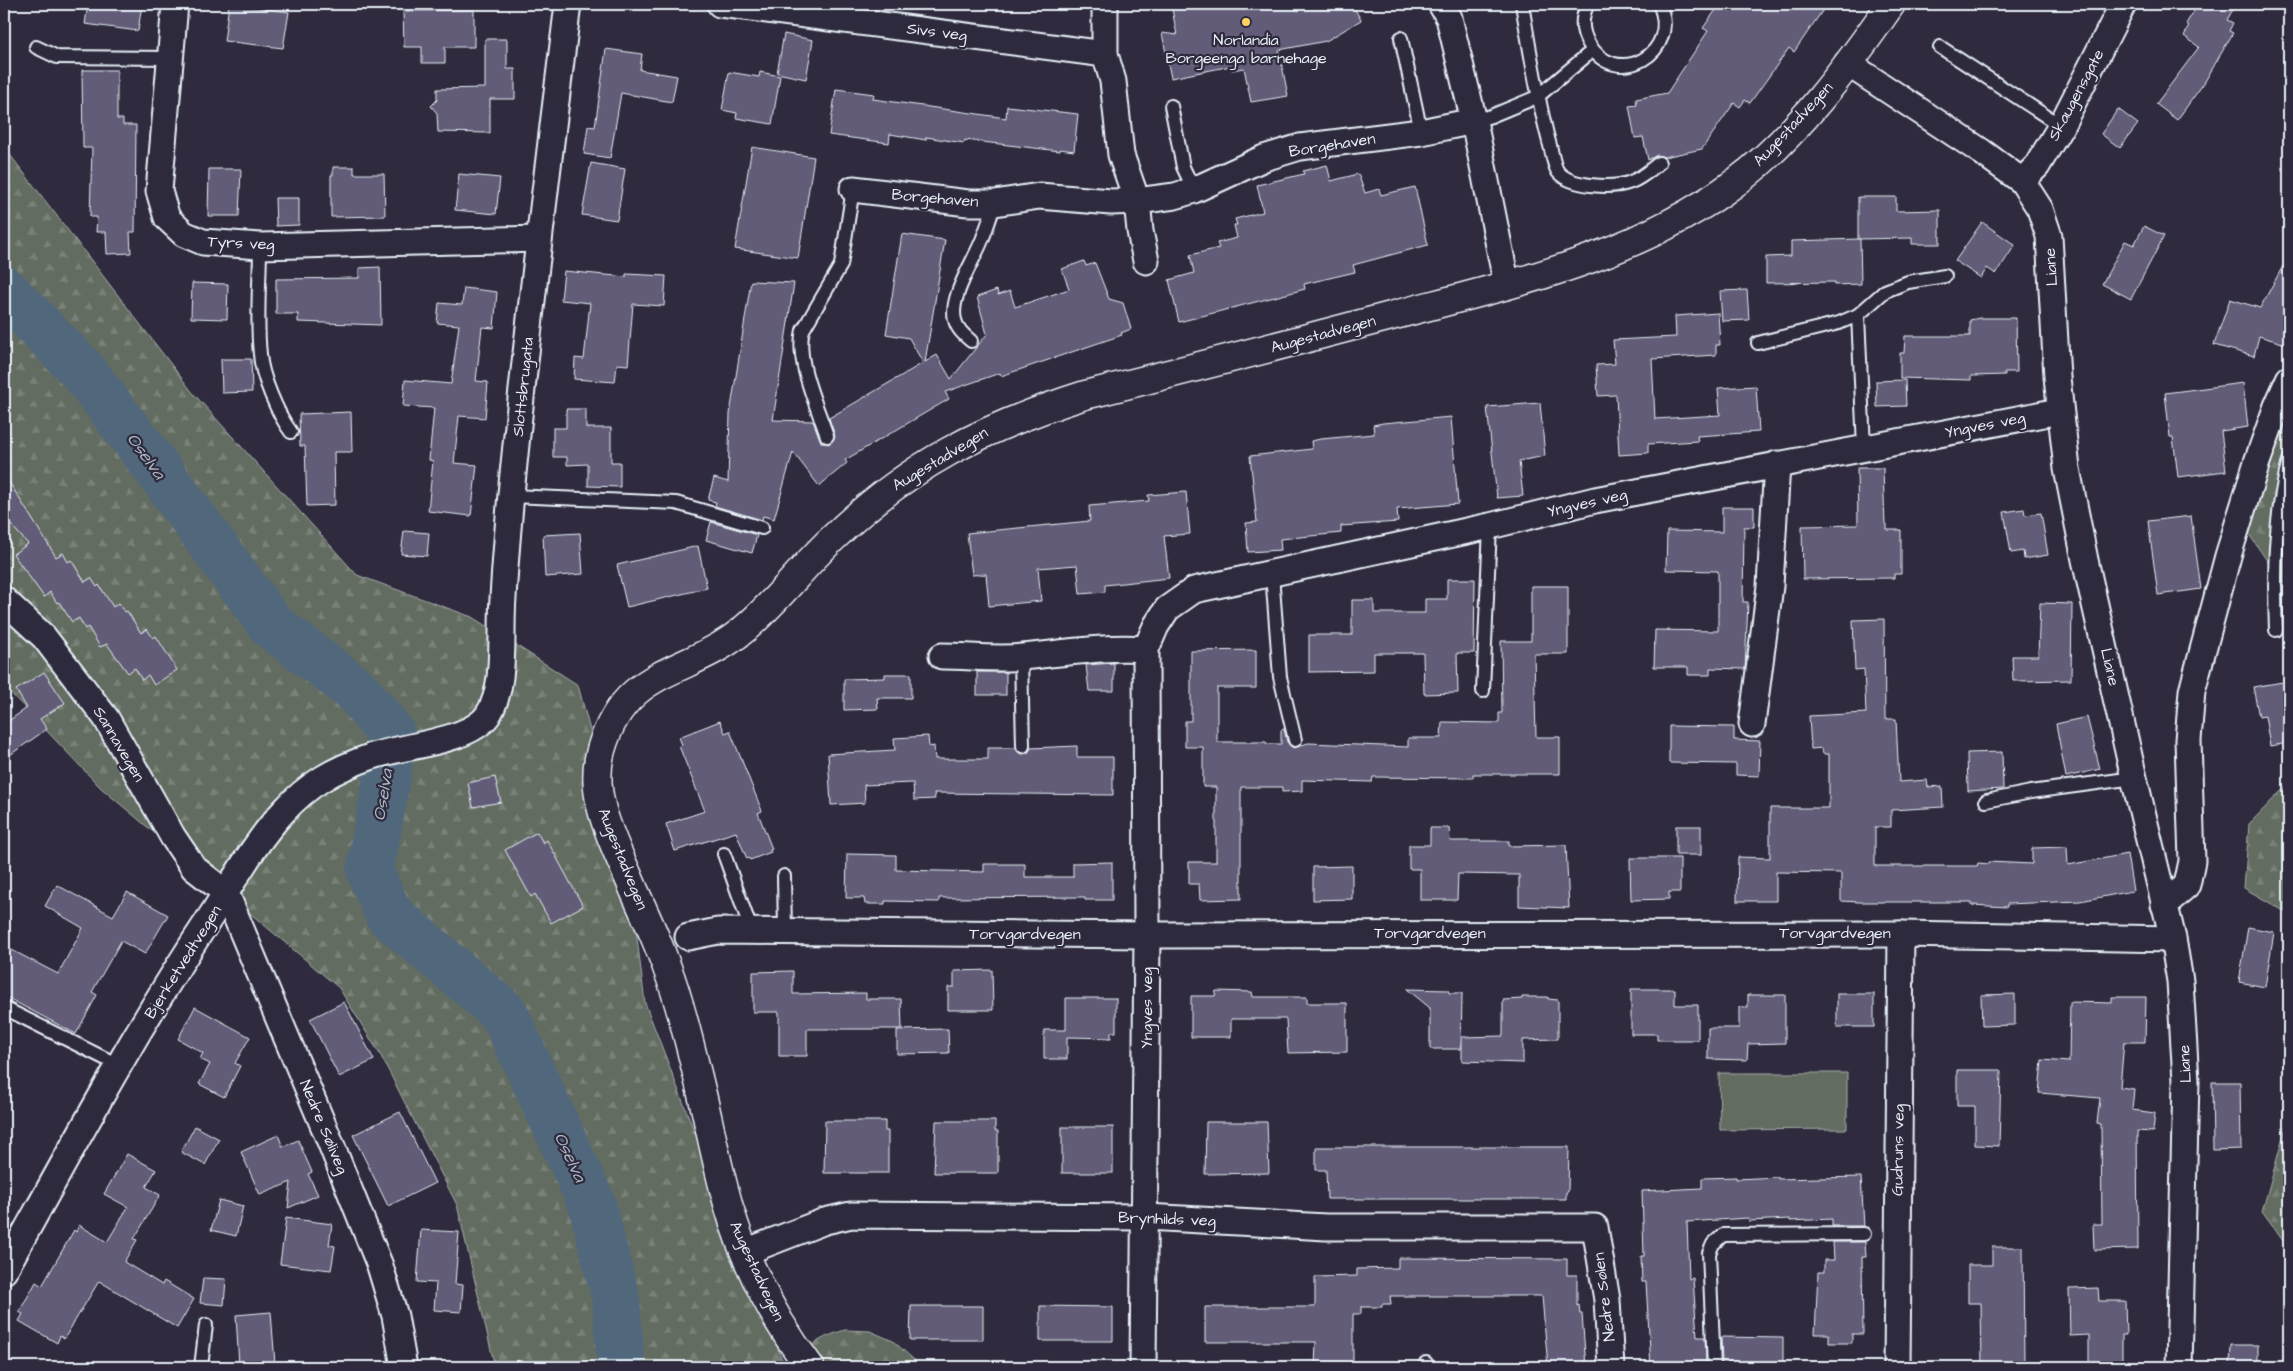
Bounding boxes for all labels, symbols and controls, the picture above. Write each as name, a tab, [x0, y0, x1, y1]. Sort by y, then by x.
marker: Norlandia Borgeenga barnehage	[1240, 16, 1252, 28]
street label: Sivs veg	[905, 17, 968, 48]
place label: Norlandia Borgeenga barnehage	[1165, 29, 1327, 70]
street label: Skaugensgate	[2043, 45, 2110, 145]
street label: Augestadvegen	[1748, 77, 1839, 172]
street label: Borgehaven	[1287, 127, 1377, 164]
street label: Borgehaven	[891, 183, 979, 214]
street label: Tyrs veg	[207, 230, 275, 257]
street label: Liane	[2039, 247, 2063, 287]
street label: Augestadvegen	[1268, 309, 1378, 360]
street label: Slottsbrugata	[507, 336, 540, 438]
street label: Yngves veg	[1943, 406, 2027, 445]
street label: Augestadvegen	[888, 422, 992, 497]
water label: Oselva	[121, 428, 172, 485]
street label: Yngves veg	[1545, 483, 1629, 524]
street label: Liane	[2095, 646, 2125, 688]
street label: Sannavegen	[87, 702, 150, 786]
water label: Oselva	[367, 766, 400, 823]
street label: Augestadvegen	[592, 805, 653, 914]
street label: Bjerketvedtvegen	[139, 901, 228, 1024]
street label: Torvgardvegen	[1374, 922, 1486, 945]
street label: Torvgardvegen	[1779, 922, 1891, 945]
street label: Torvgardvegen	[969, 923, 1081, 946]
street label: Yngves veg	[1136, 967, 1159, 1049]
street label: Liane	[2173, 1044, 2197, 1084]
street label: Nedre Søliveg	[293, 1077, 354, 1178]
street label: Gudruns veg	[1886, 1104, 1911, 1196]
water label: Oselva	[548, 1128, 593, 1187]
street label: Brynhilds veg	[1118, 1206, 1216, 1233]
street label: Augestadvegen	[723, 1217, 790, 1325]
street label: Nedre Sølen	[1588, 1251, 1620, 1343]

